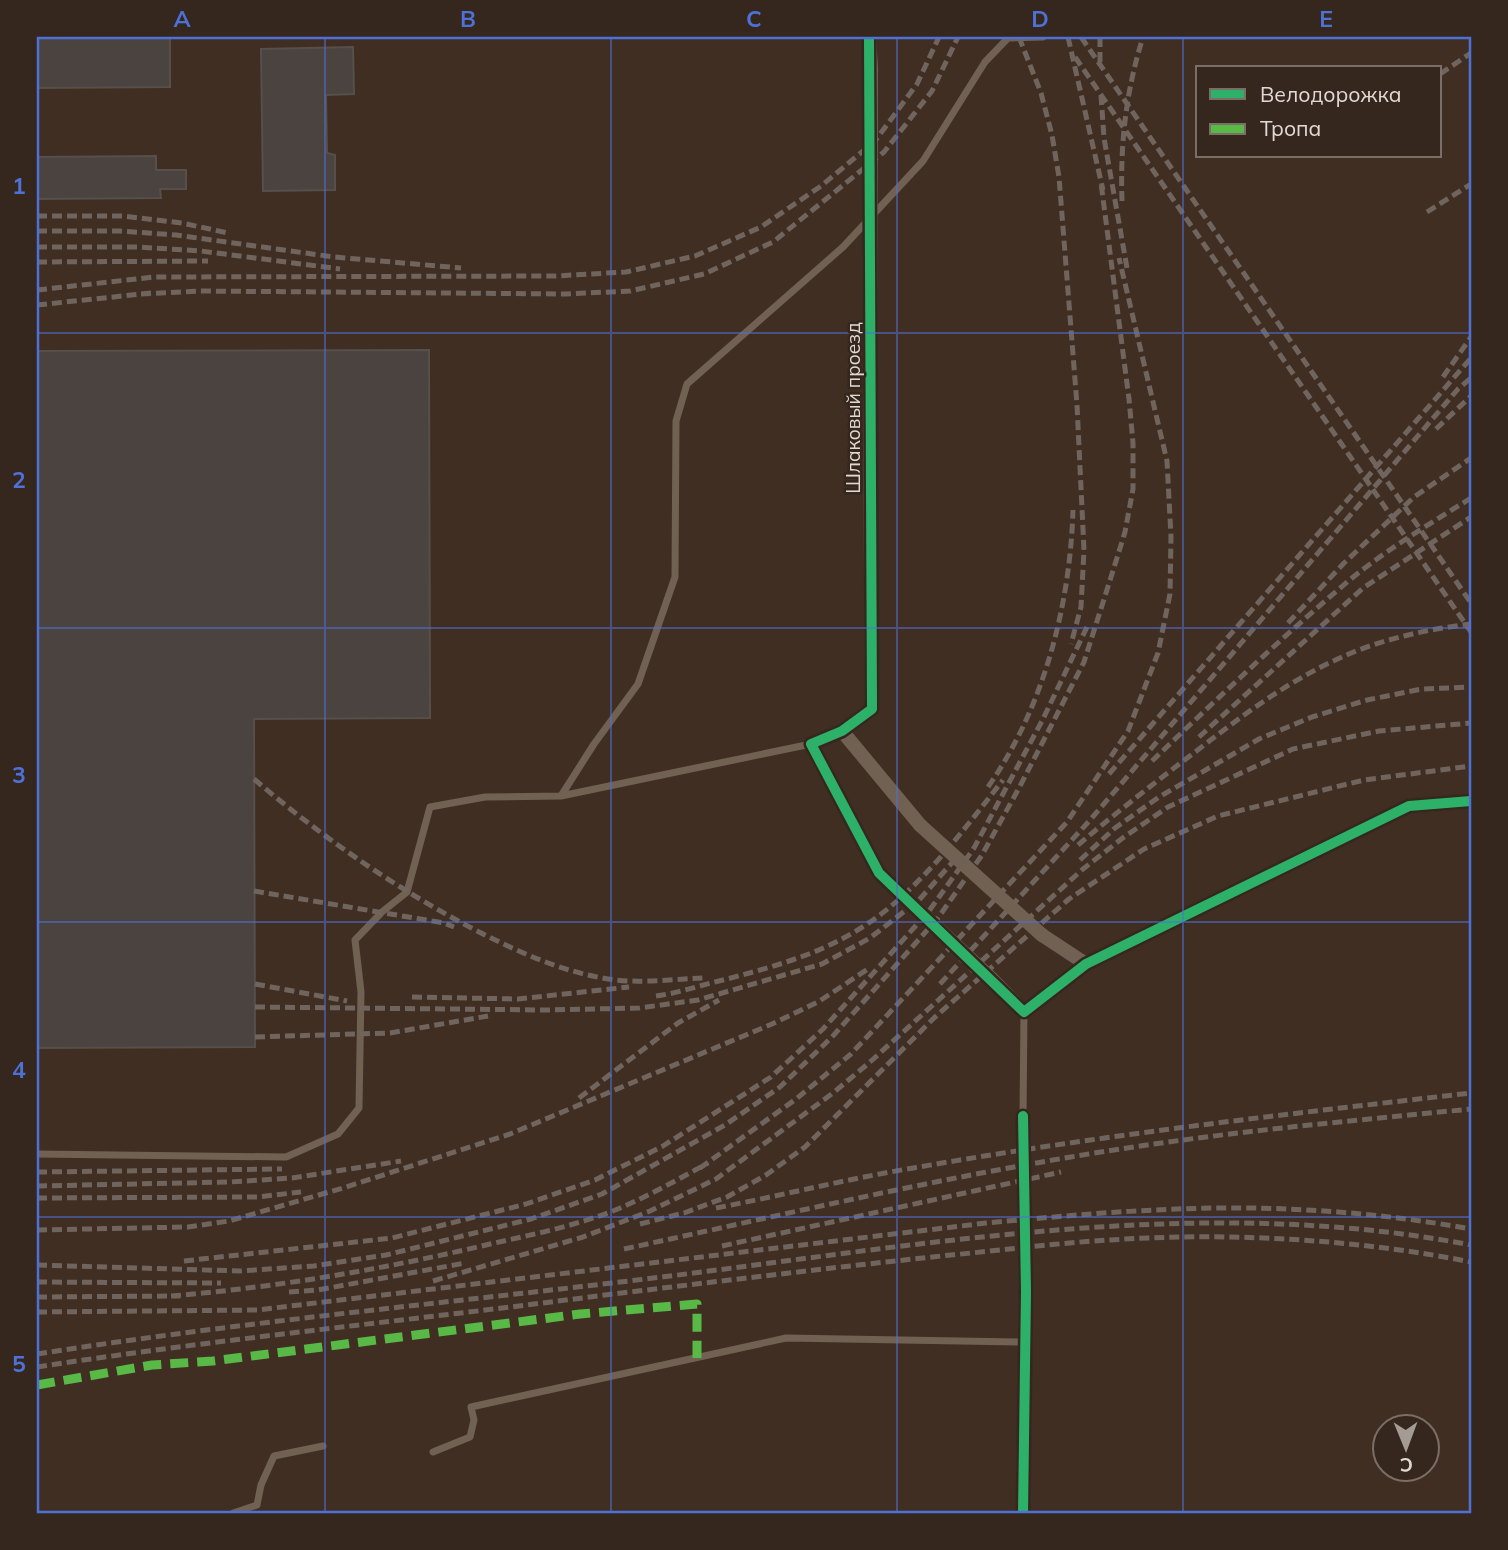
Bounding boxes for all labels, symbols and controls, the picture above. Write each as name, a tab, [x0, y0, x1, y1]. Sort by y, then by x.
text: A	[173, 4, 191, 33]
text: B	[460, 4, 476, 33]
text: C	[746, 4, 762, 33]
text: D	[1031, 4, 1049, 33]
text: E	[1319, 4, 1333, 33]
legend	[1196, 66, 1442, 158]
text: Велодорожка	[1260, 81, 1402, 107]
text: Тропа	[1260, 115, 1321, 141]
text: 1	[12, 171, 26, 200]
street label: Шлаковый проезд	[841, 322, 865, 494]
text: 2	[12, 465, 26, 494]
text: 3	[12, 760, 26, 789]
text: 4	[12, 1055, 26, 1084]
text: 5	[12, 1349, 26, 1378]
north arrow	[1372, 1414, 1442, 1484]
text: С	[1400, 1453, 1413, 1477]

